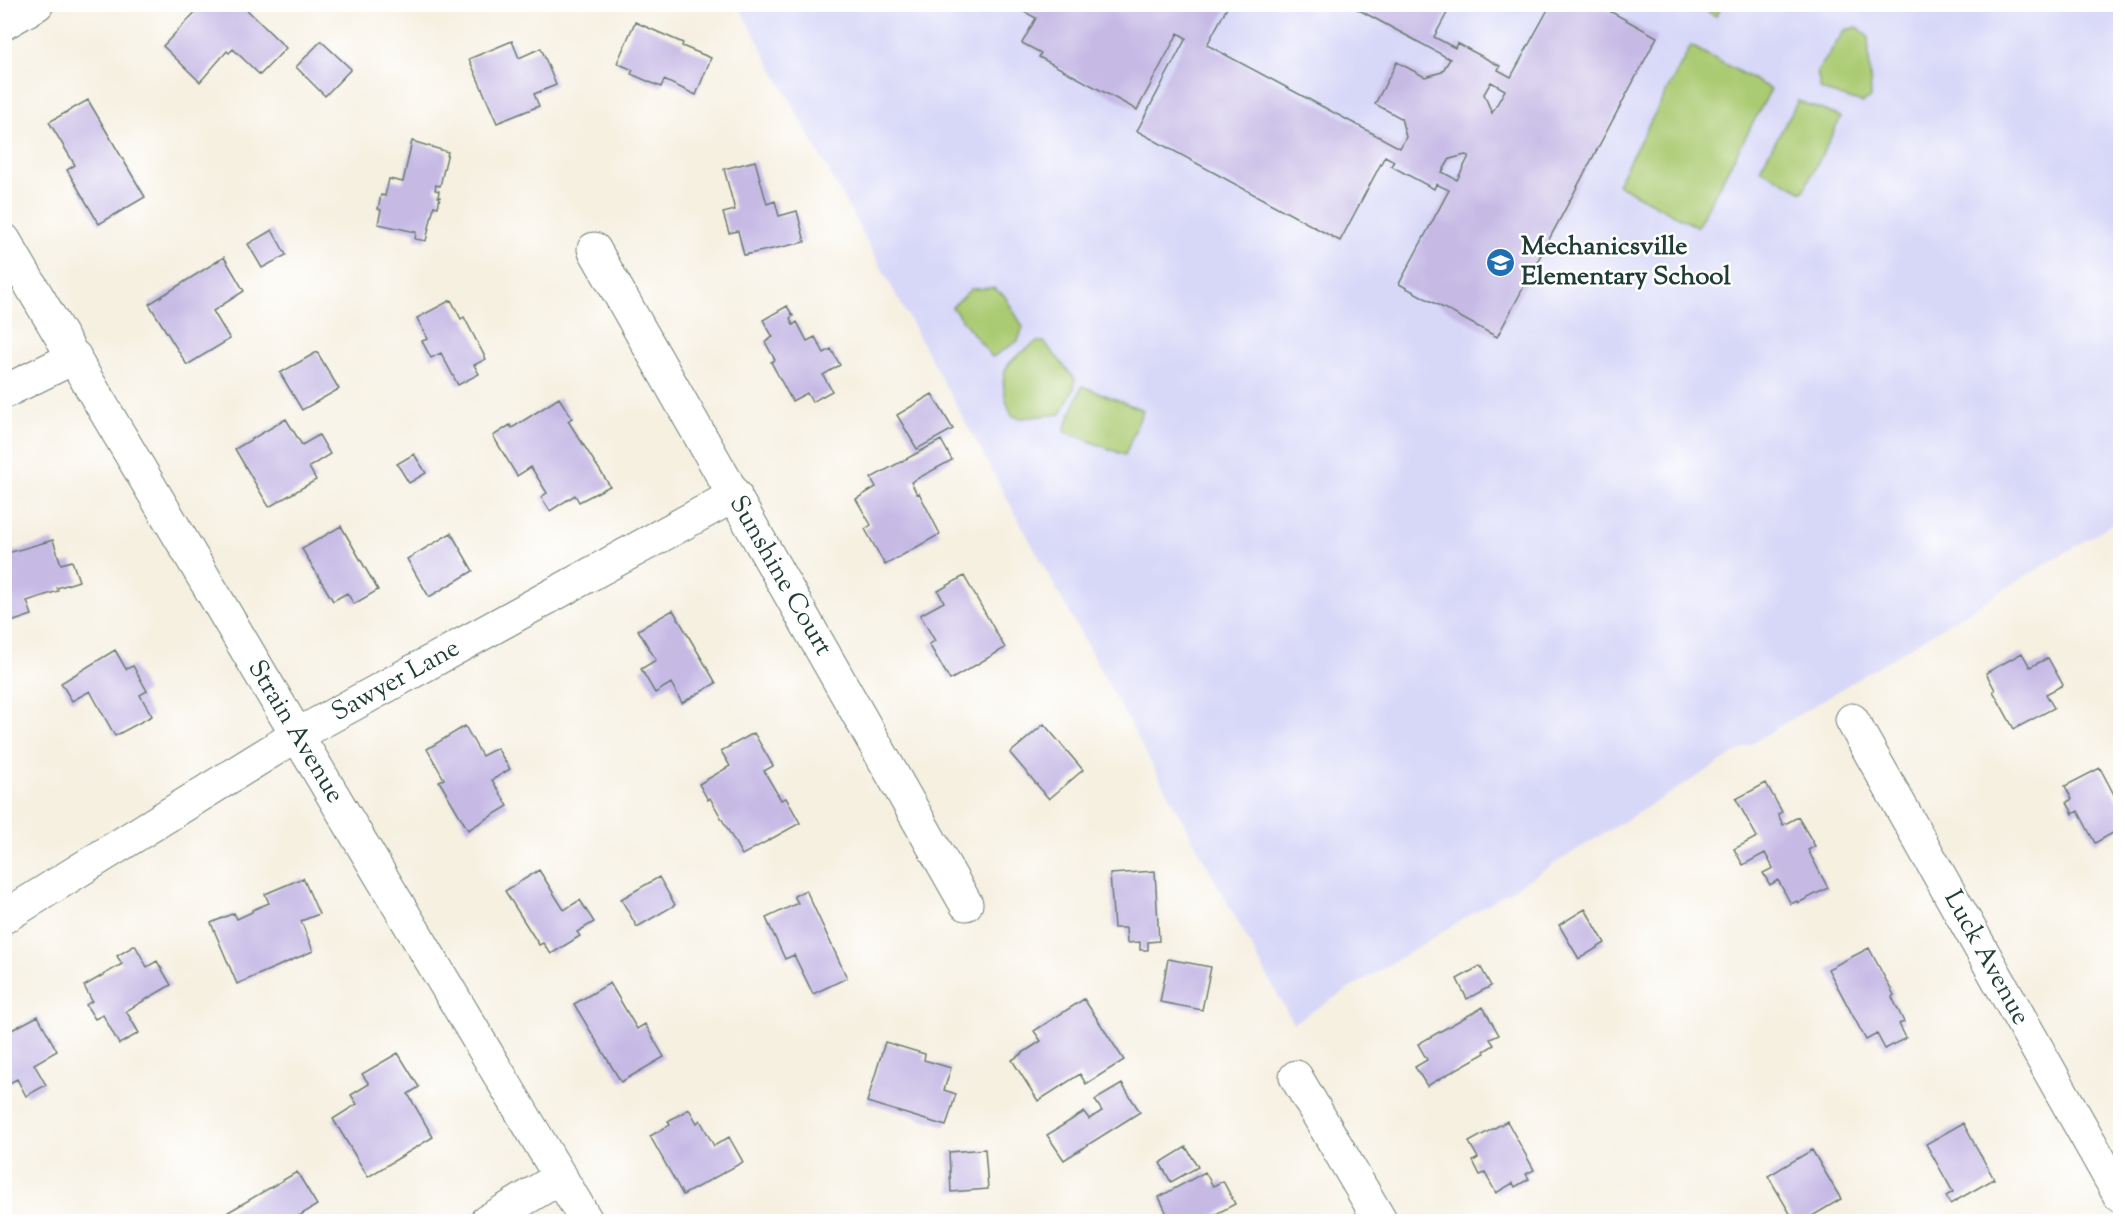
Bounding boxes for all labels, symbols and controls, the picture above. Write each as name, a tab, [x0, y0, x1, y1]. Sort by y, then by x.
place label: Mechanicsville Elementary School	[1521, 229, 1731, 296]
school or university icon: Mechanicsville Elementary School	[1484, 246, 1516, 278]
street label: Sunshine Court	[719, 489, 841, 663]
street label: Sawyer Lane	[325, 631, 467, 731]
street label: Strain Avenue	[238, 653, 352, 811]
street label: Luck Avenue	[1934, 884, 2038, 1032]

